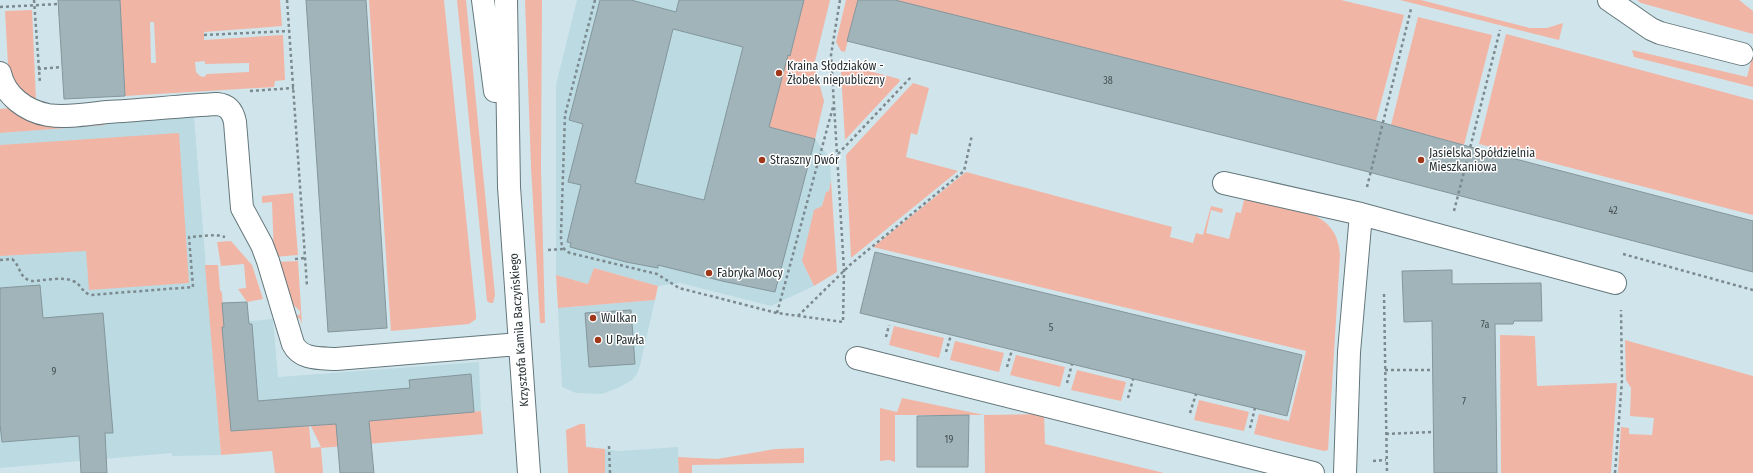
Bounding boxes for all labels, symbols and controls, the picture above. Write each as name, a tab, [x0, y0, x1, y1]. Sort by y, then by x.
place label: Kraina Słodziaków - Żłobek niepubliczny	[787, 59, 885, 87]
marker: Kraina Słodziaków - Żłobek niepubliczny	[774, 68, 784, 78]
house number: 38	[1103, 75, 1113, 87]
place label: Jasielska Spółdzielnia Mieszkaniowa	[1429, 146, 1535, 174]
place label: Straszny Dwór	[770, 153, 840, 167]
marker: Straszny Dwór	[757, 155, 767, 165]
marker: Jasielska Spółdzielnia Mieszkaniowa	[1416, 155, 1426, 165]
house number: 42	[1608, 205, 1618, 217]
street label: Krzysztofa Kamila Baczyńskiego	[507, 253, 531, 407]
place label: Fabryka Mocy	[717, 266, 783, 280]
marker: Fabryka Mocy	[704, 268, 714, 278]
place label: Wulkan	[601, 311, 637, 325]
marker: Wulkan	[588, 313, 598, 323]
house number: 7a	[1481, 319, 1489, 331]
house number: 5	[1049, 322, 1054, 334]
place label: U Pawła	[606, 333, 645, 347]
marker: U Pawła	[593, 335, 603, 345]
house number: 9	[52, 366, 57, 378]
house number: 7	[1462, 396, 1466, 408]
house number: 19	[945, 434, 954, 446]

